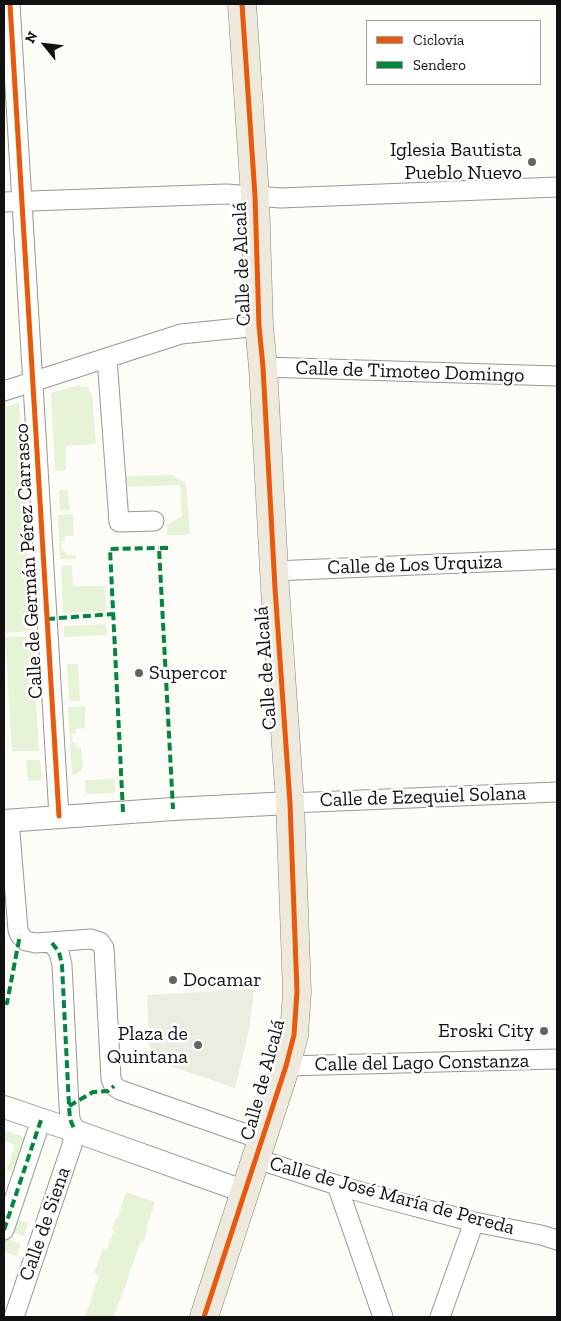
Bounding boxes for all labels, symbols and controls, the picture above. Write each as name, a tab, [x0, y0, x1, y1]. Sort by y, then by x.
north arrow	[20, 20, 70, 70]
legend	[366, 20, 541, 85]
text: N	[21, 29, 41, 46]
text: Ciclovía	[413, 31, 464, 49]
text: Sendero	[413, 56, 466, 74]
place label: Iglesia Bautista Pueblo Nuevo	[390, 138, 522, 185]
marker: Iglesia Bautista Pueblo Nuevo	[526, 156, 538, 168]
street label: Calle de Alcalá	[228, 201, 256, 327]
street label: Calle de Timoteo Domingo	[295, 356, 525, 388]
street label: Calle de Germán Pérez Carrasco	[10, 423, 48, 699]
street label: Calle de Los Urquiza	[327, 550, 503, 580]
street label: Calle de Alcalá	[250, 605, 282, 731]
place label: Supercor	[149, 661, 228, 685]
marker: Supercor	[133, 667, 145, 679]
street label: Calle de Ezequiel Solana	[319, 781, 527, 813]
place label: Docamar	[183, 968, 262, 992]
marker: Docamar	[167, 974, 179, 986]
street label: Calle de Alcalá	[235, 1017, 291, 1143]
place label: Eroski City	[438, 1019, 534, 1043]
place label: Plaza de Quintana	[107, 1022, 188, 1069]
marker: Eroski City	[538, 1025, 550, 1037]
marker: Plaza de Quintana	[192, 1039, 204, 1051]
street label: Calle del Lago Constanza	[315, 1049, 529, 1077]
street label: Calle de José María de Pereda	[267, 1152, 517, 1240]
street label: Calle de Siena	[14, 1164, 76, 1284]

